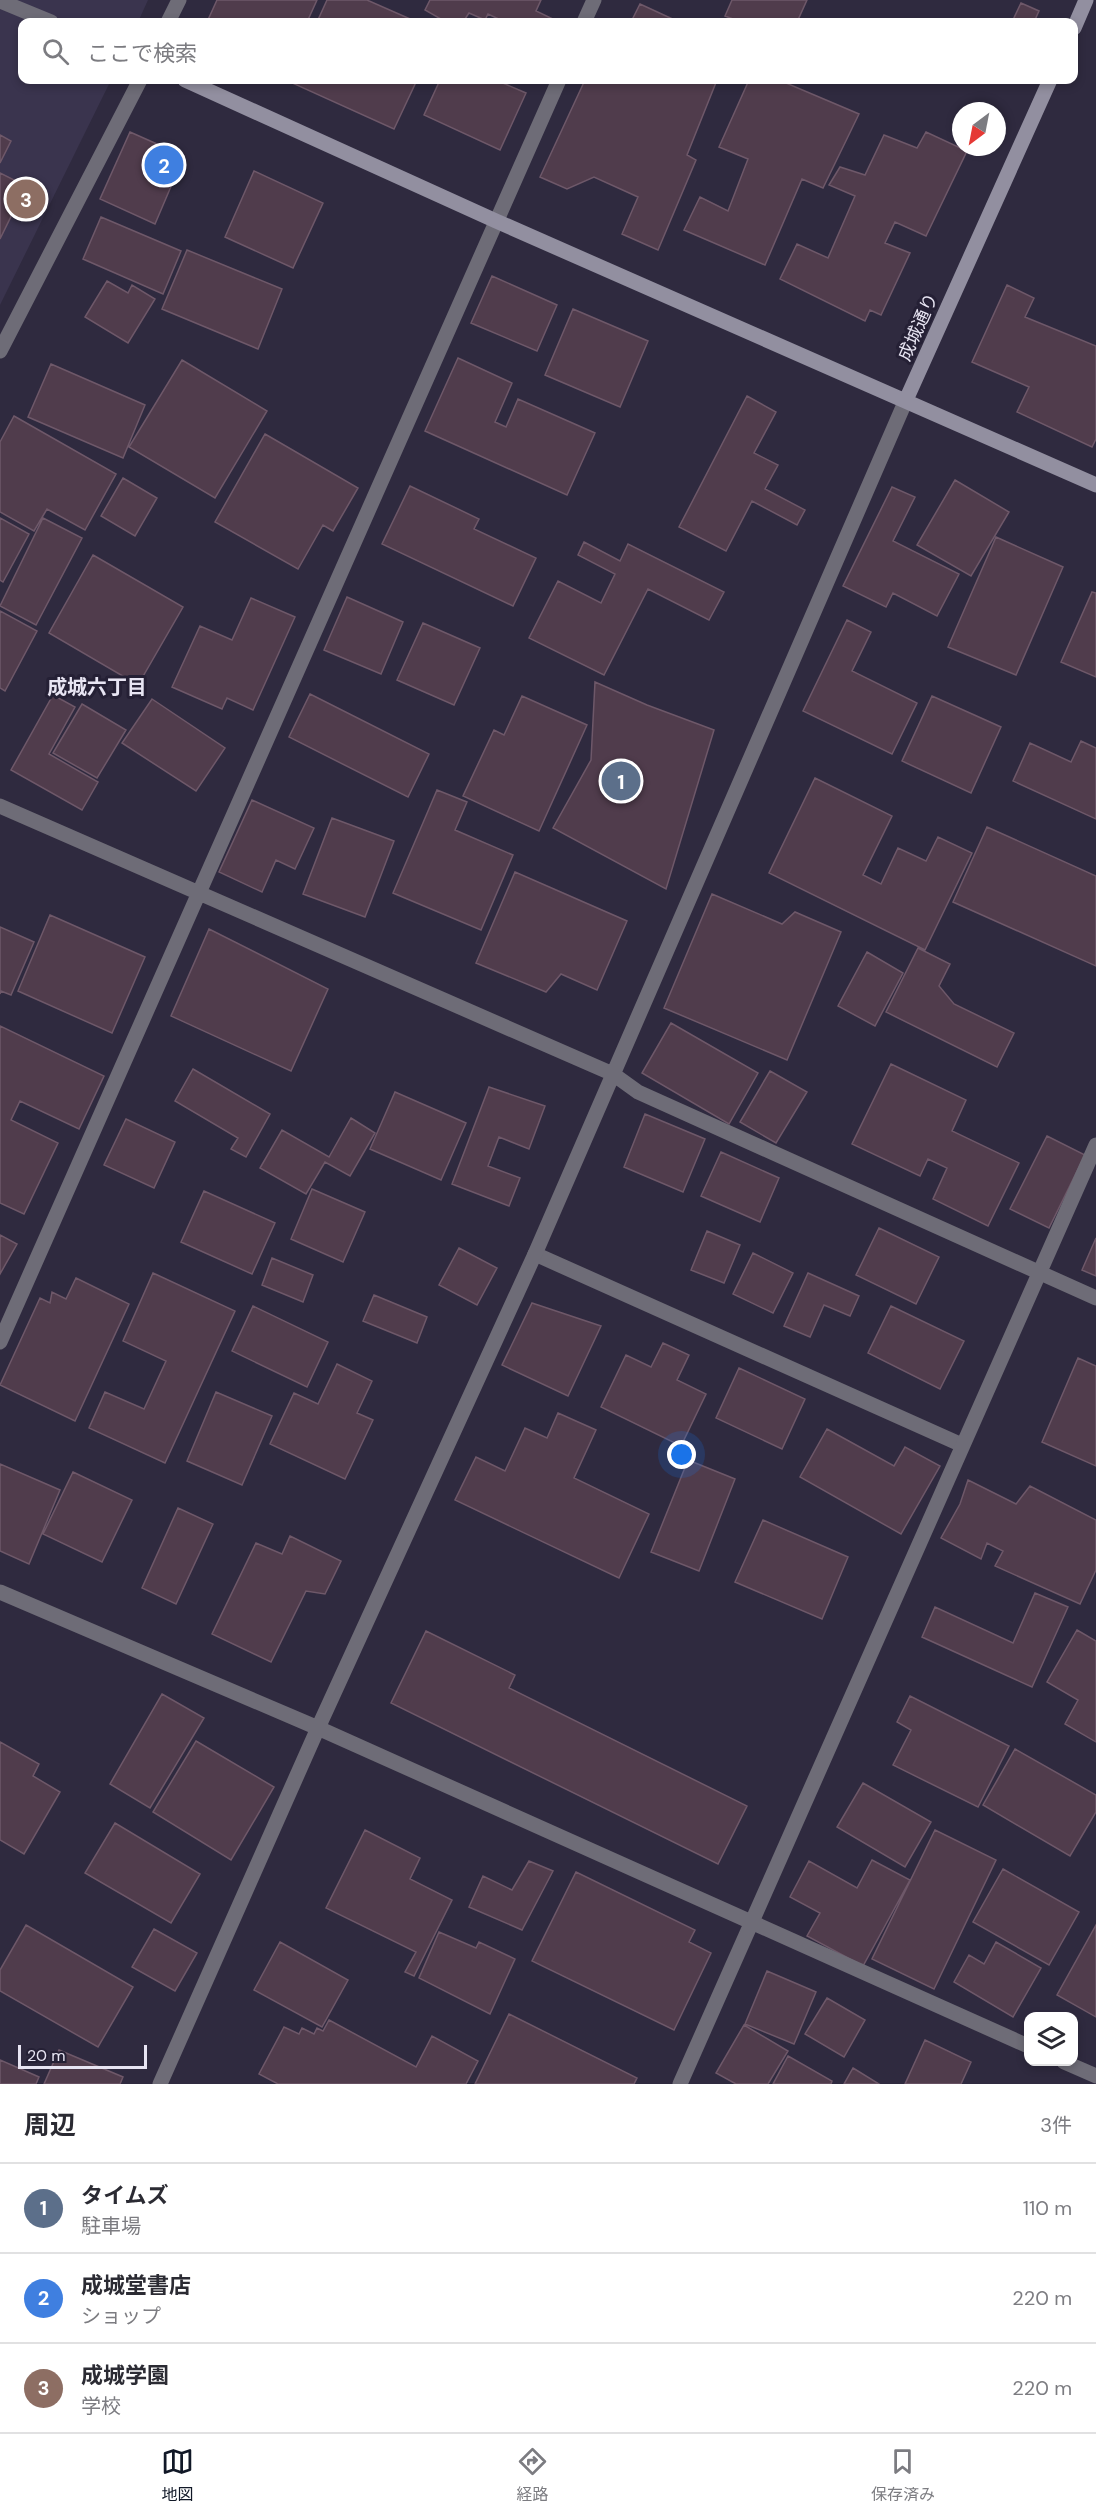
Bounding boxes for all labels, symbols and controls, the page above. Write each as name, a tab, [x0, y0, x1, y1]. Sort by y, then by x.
search box	[18, 18, 1078, 84]
icon: search	[39, 35, 72, 68]
text: ここで検索	[87, 39, 197, 68]
north arrow	[952, 102, 1006, 156]
pin: 2	[144, 142, 184, 188]
pin: 3	[6, 176, 46, 222]
street label: 成城通り	[892, 289, 944, 365]
district label: 成城六丁目	[47, 674, 147, 700]
pin: 1	[602, 758, 640, 804]
your location	[667, 1440, 696, 1469]
map controls	[1024, 2012, 1078, 2066]
button: layers	[1024, 2012, 1078, 2066]
scale bar	[18, 2042, 147, 2070]
text: 20 m	[27, 2045, 66, 2066]
text: 周辺	[24, 2108, 76, 2142]
text: 3件	[1040, 2112, 1072, 2138]
text: タイムズ	[81, 2181, 169, 2210]
text: 1	[40, 2195, 47, 2221]
text: 110 m	[1023, 2195, 1072, 2221]
text: 駐車場	[81, 2213, 141, 2239]
text: 成城堂書店	[81, 2271, 191, 2300]
text: 2	[38, 2285, 49, 2311]
text: 220 m	[1012, 2285, 1072, 2311]
text: ショップ	[81, 2303, 161, 2329]
text: 成城学園	[81, 2361, 169, 2390]
text: 3	[37, 2375, 50, 2401]
text: 220 m	[1012, 2375, 1072, 2401]
text: 学校	[81, 2393, 121, 2419]
tab: 地図	[161, 2445, 194, 2505]
tab: 経路	[516, 2445, 549, 2505]
tab: 保存済み	[871, 2445, 935, 2505]

